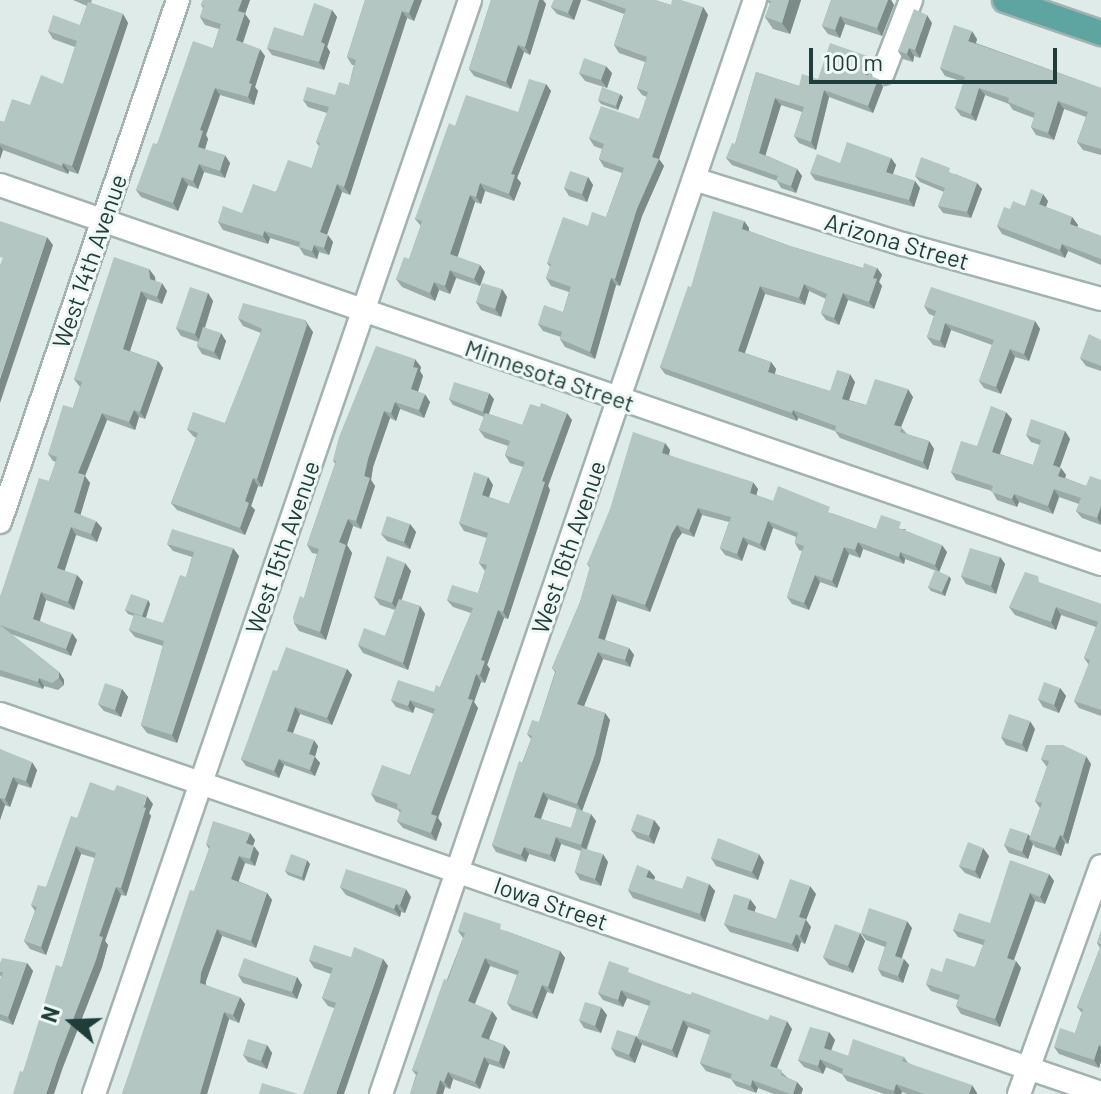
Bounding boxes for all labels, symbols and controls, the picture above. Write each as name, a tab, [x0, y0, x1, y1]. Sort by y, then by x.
scale bar	[813, 32, 1061, 82]
text: 100 m	[823, 47, 883, 76]
street label: West 14th Avenue	[46, 170, 132, 352]
street label: Arizona Street	[822, 207, 972, 275]
street label: Minnesota Street	[461, 333, 639, 417]
street label: West 15th Avenue	[239, 457, 325, 637]
street label: West 16th Avenue	[525, 457, 611, 637]
street label: Iowa Street	[490, 870, 612, 936]
north arrow	[32, 982, 112, 1062]
text: N	[35, 1003, 64, 1025]

